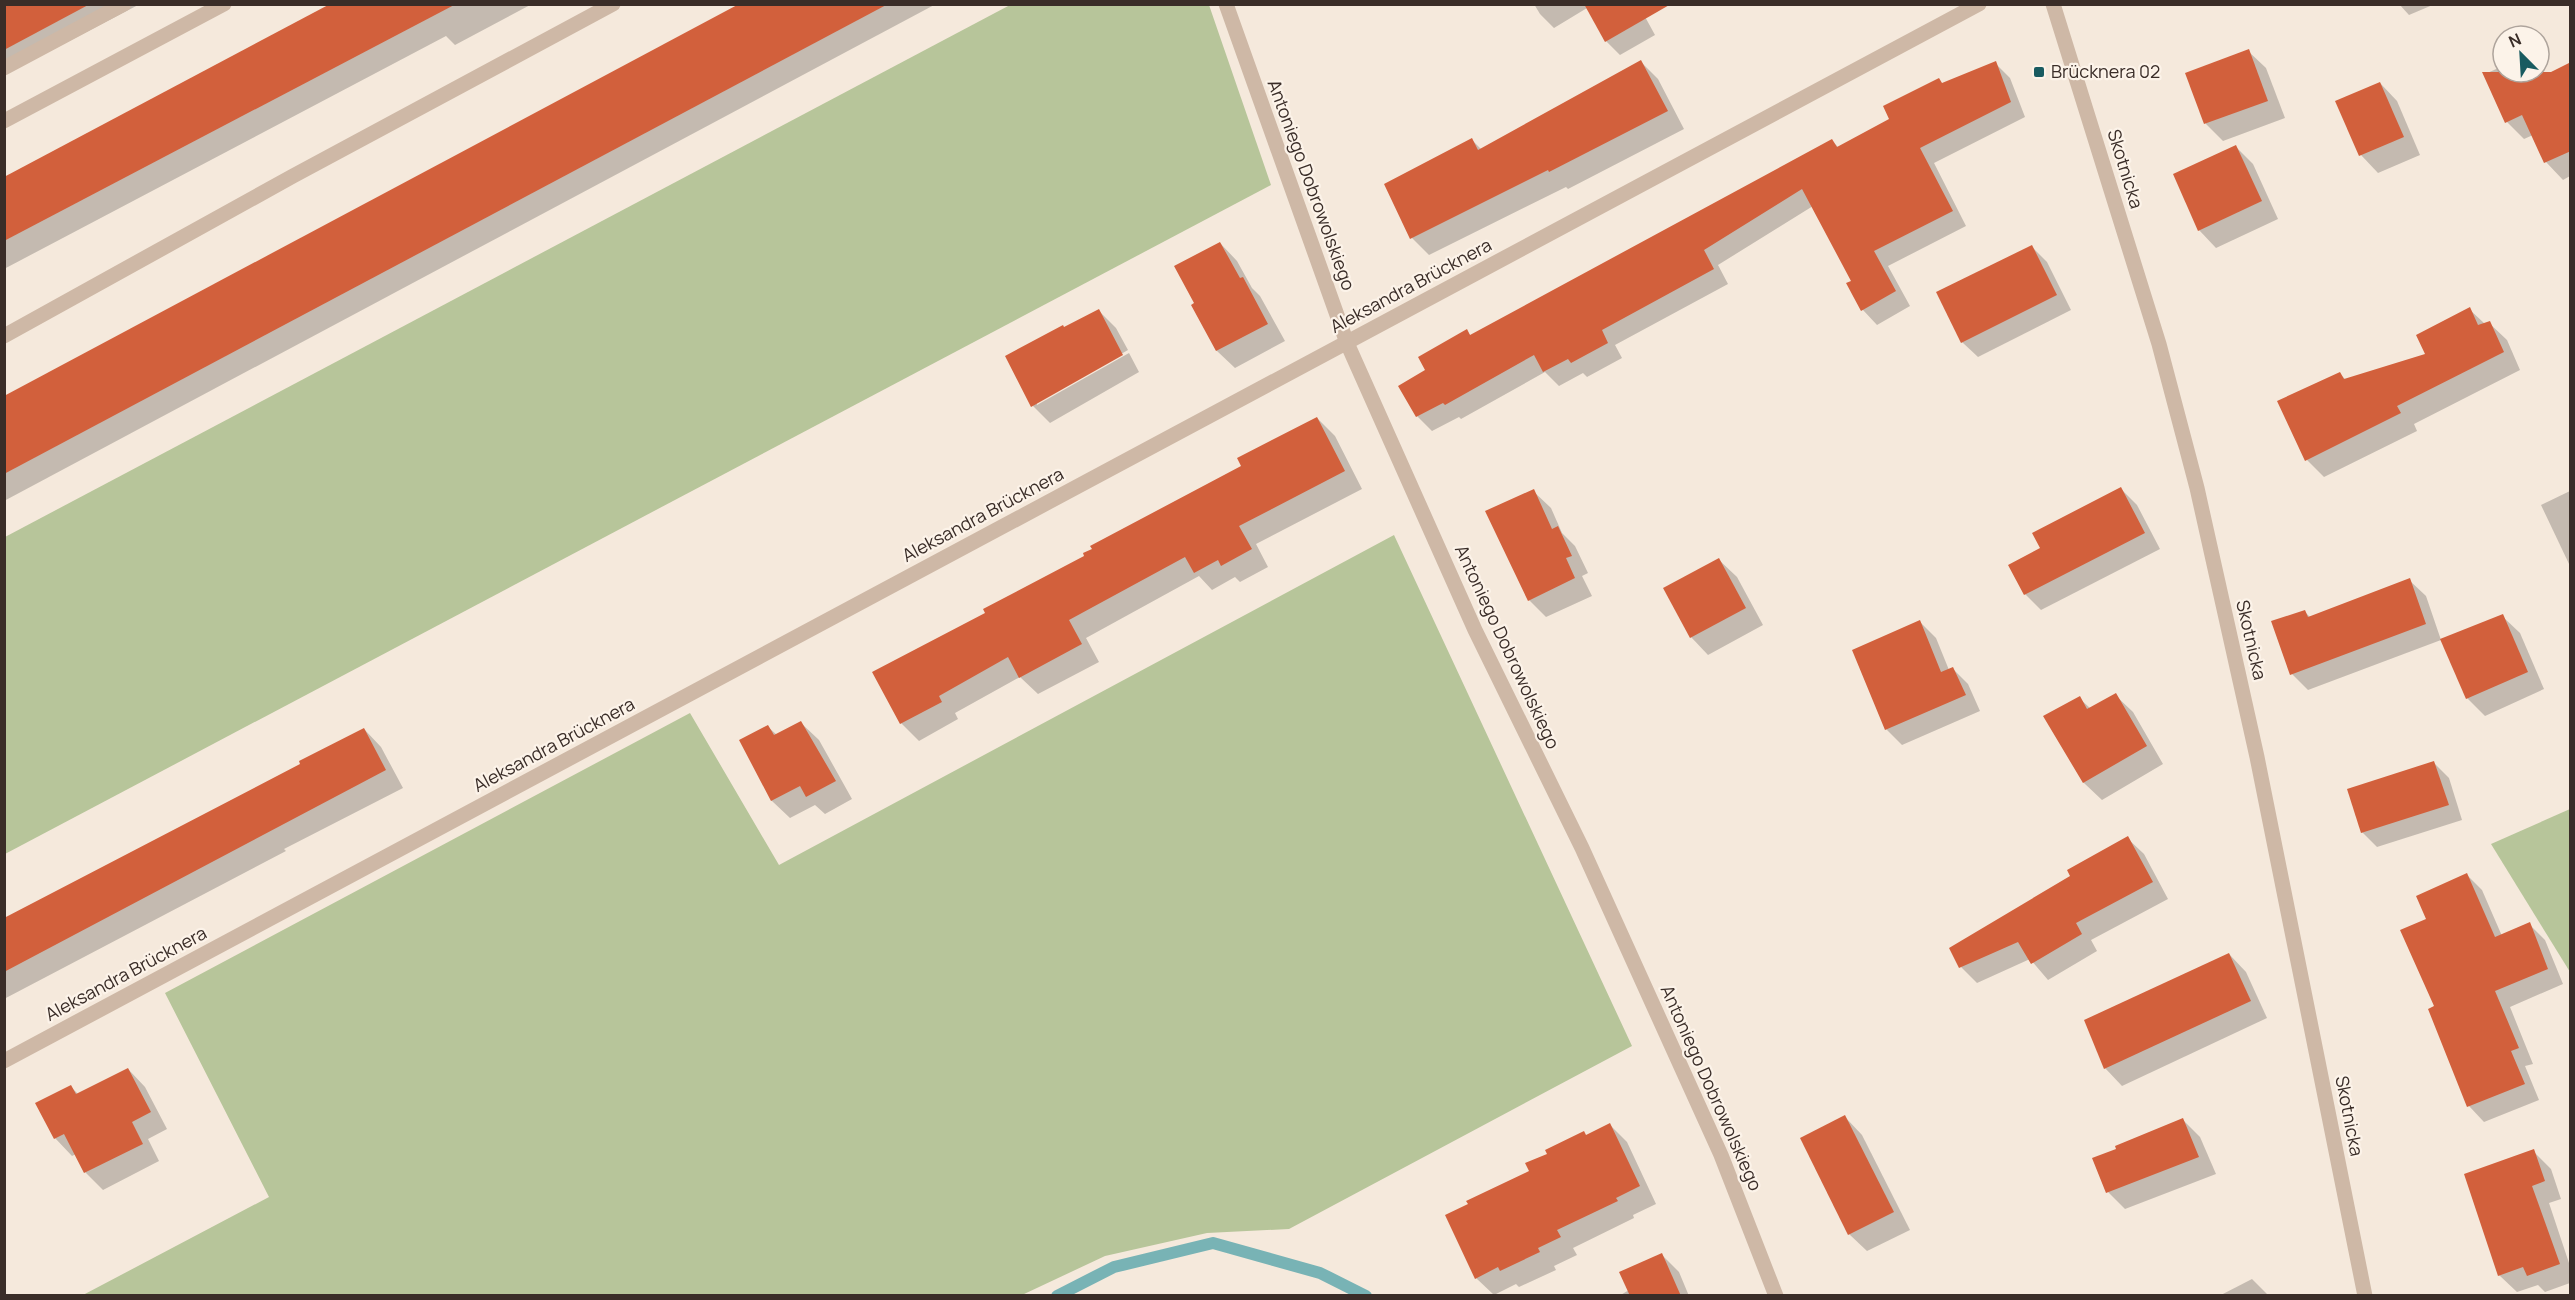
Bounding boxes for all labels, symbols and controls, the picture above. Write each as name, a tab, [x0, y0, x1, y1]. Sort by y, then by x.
north arrow	[2491, 24, 2551, 84]
text: N	[2505, 28, 2525, 53]
place label: Brücknera 02	[2051, 59, 2160, 83]
marker: Brücknera 02	[2032, 65, 2046, 79]
street label: Antoniego Dobrowolskiego	[1263, 76, 1361, 293]
street label: Skotnicka	[2103, 126, 2149, 211]
street label: Aleksandra Brücknera	[1326, 232, 1496, 338]
street label: Aleksandra Brücknera	[898, 461, 1068, 567]
street label: Antoniego Dobrowolskiego	[1450, 541, 1566, 753]
street label: Skotnicka	[2231, 597, 2273, 682]
street label: Aleksandra Brücknera	[469, 691, 639, 797]
street label: Aleksandra Brücknera	[41, 920, 211, 1026]
street label: Antoniego Dobrowolskiego	[1656, 981, 1768, 1194]
street label: Skotnicka	[2330, 1074, 2370, 1158]

